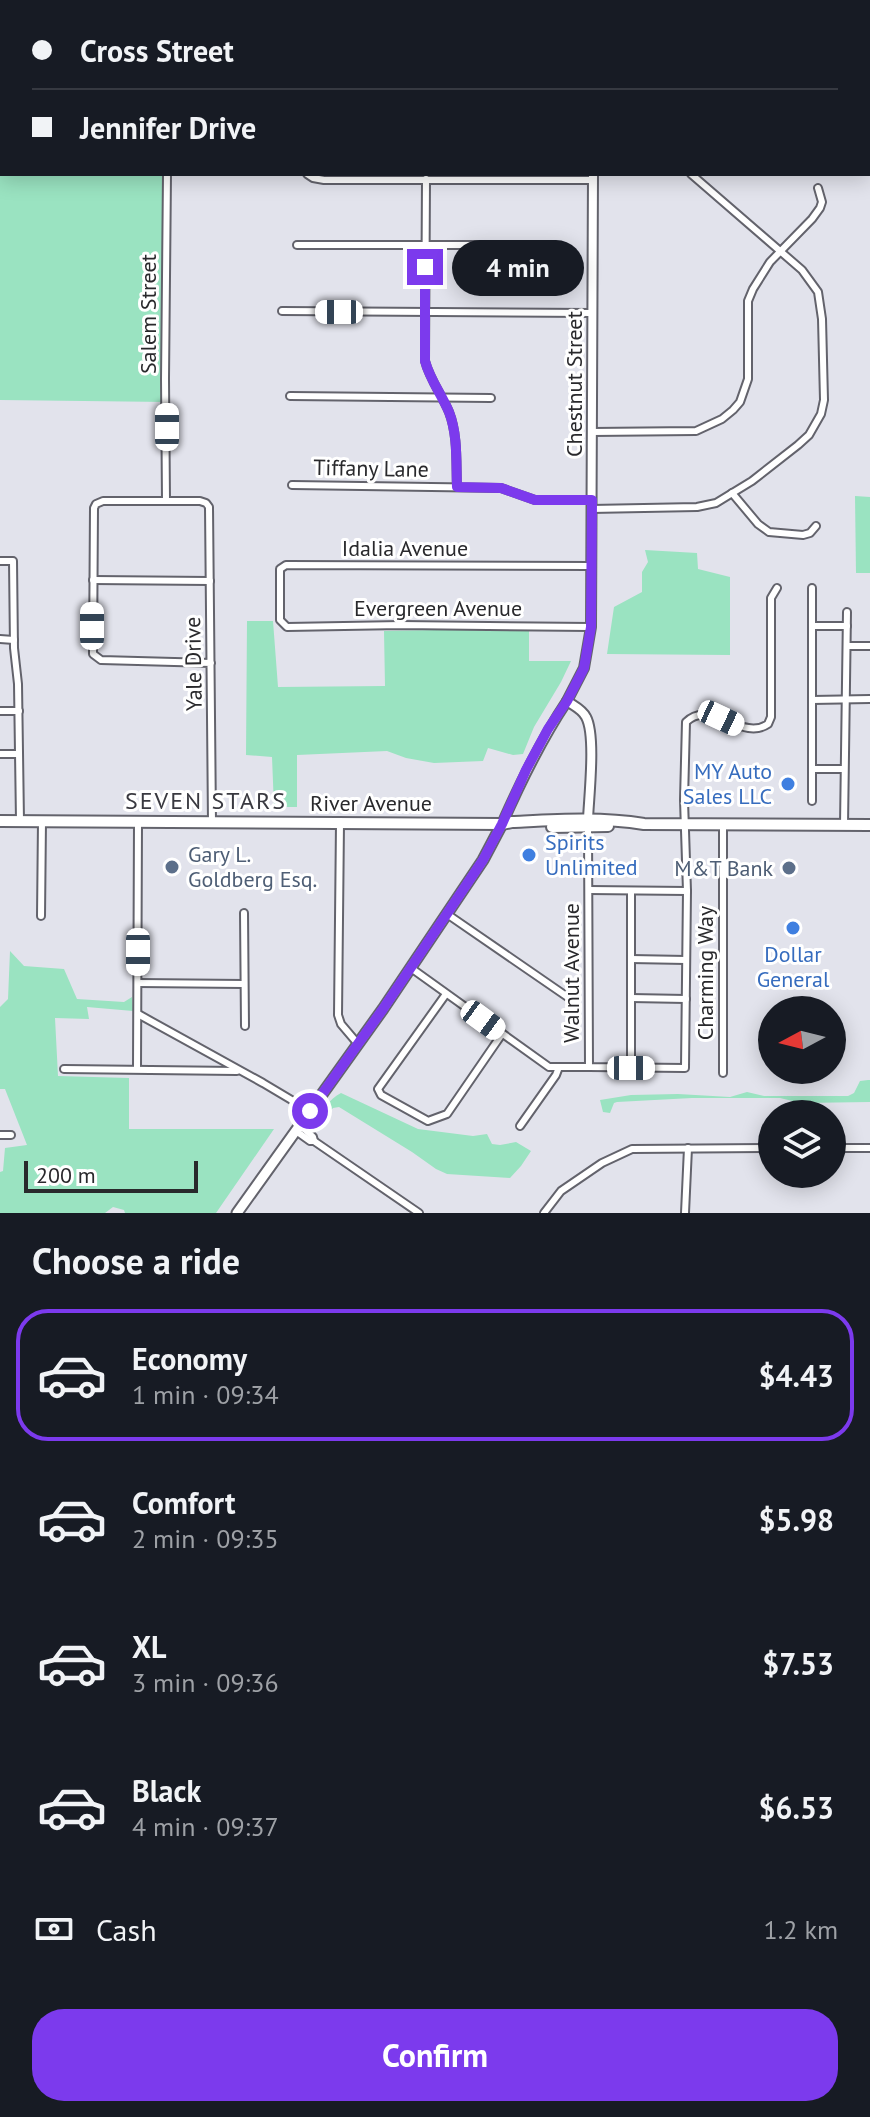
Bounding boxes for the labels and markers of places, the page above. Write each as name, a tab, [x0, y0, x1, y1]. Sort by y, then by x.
place label: MY Auto Sales LLC	[683, 757, 772, 810]
marker: MY Auto Sales LLC	[779, 775, 797, 793]
place label: Spirits Unlimited	[545, 828, 638, 881]
place label: Gary L. Goldberg Esq.	[188, 840, 317, 893]
marker: Spirits Unlimited	[520, 846, 538, 864]
place label: M&T Bank	[674, 854, 773, 882]
marker: Gary L. Goldberg Esq.	[163, 858, 181, 876]
marker: M&T Bank	[780, 859, 798, 877]
marker: Dollar General	[784, 919, 802, 937]
place label: Dollar General	[757, 940, 830, 993]

